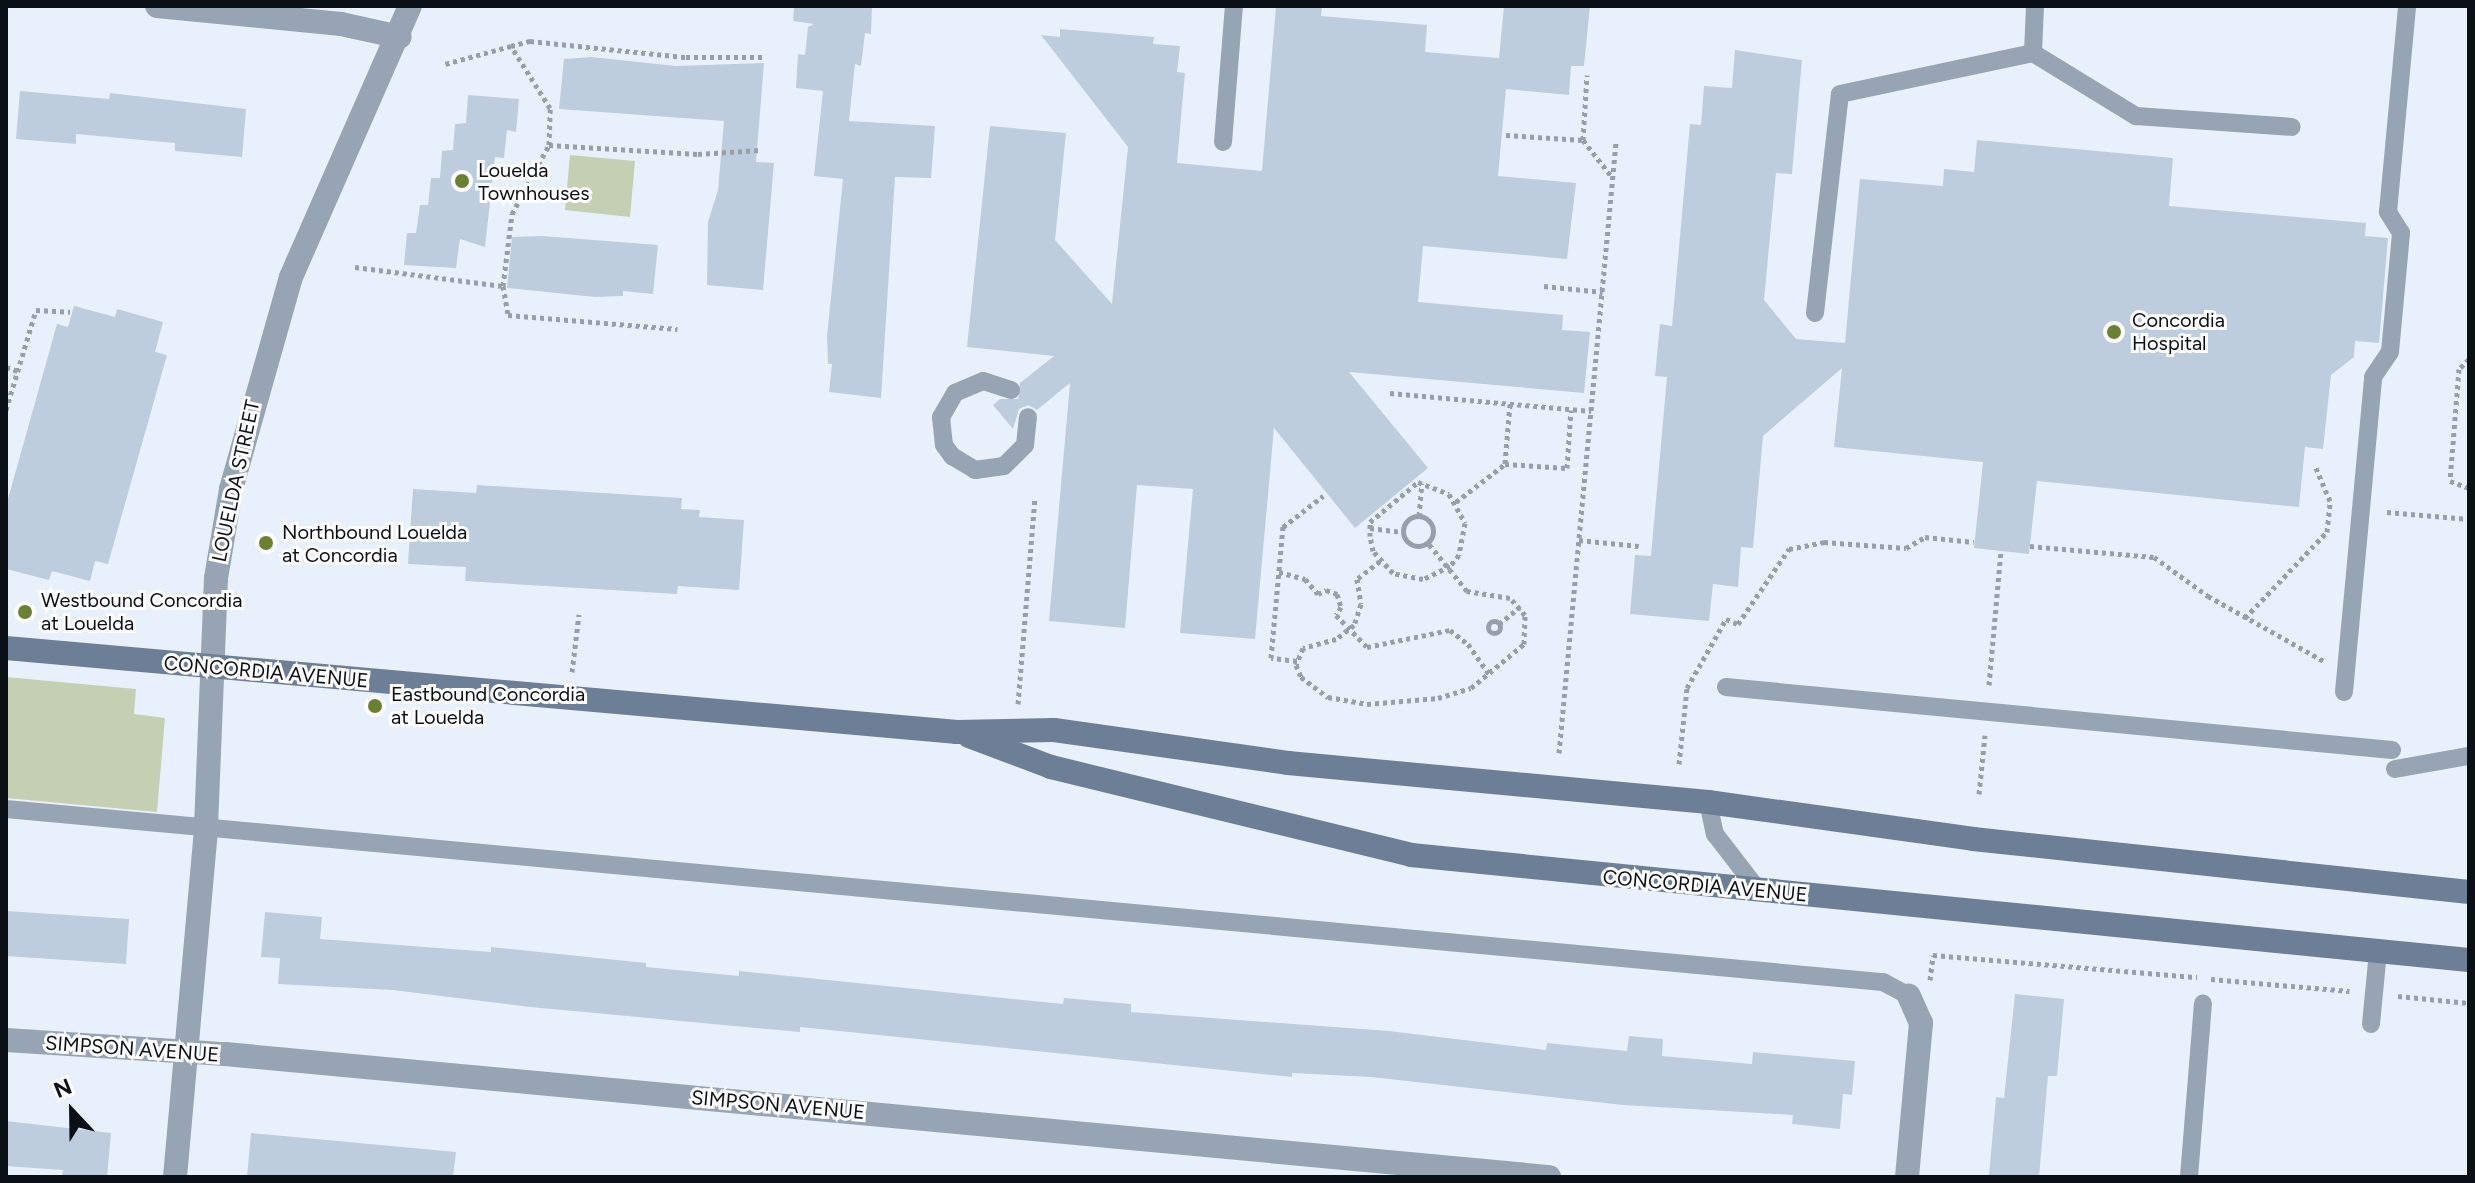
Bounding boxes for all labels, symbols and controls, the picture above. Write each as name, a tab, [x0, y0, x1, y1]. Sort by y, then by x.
place label: Louelda Townhouses	[478, 158, 589, 205]
marker: Louelda Townhouses	[453, 172, 471, 190]
place label: Concordia Hospital	[2132, 308, 2225, 355]
marker: Concordia Hospital	[2103, 321, 2125, 343]
street label: LOUELDA STREET	[207, 398, 265, 564]
place label: Northbound Louelda at Concordia	[282, 520, 467, 567]
marker: Northbound Louelda at Concordia	[257, 534, 275, 552]
place label: Westbound Concordia at Louelda	[41, 588, 242, 635]
marker: Westbound Concordia at Louelda	[16, 603, 34, 621]
street label: CONCORDIA AVENUE	[163, 651, 369, 693]
place label: Eastbound Concordia at Louelda	[391, 682, 585, 729]
marker: Eastbound Concordia at Louelda	[366, 697, 384, 715]
street label: CONCORDIA AVENUE	[1602, 865, 1808, 907]
street label: SIMPSON AVENUE	[44, 1031, 220, 1067]
north arrow	[32, 1071, 112, 1151]
text: N	[50, 1073, 76, 1104]
street label: SIMPSON AVENUE	[690, 1085, 866, 1125]

